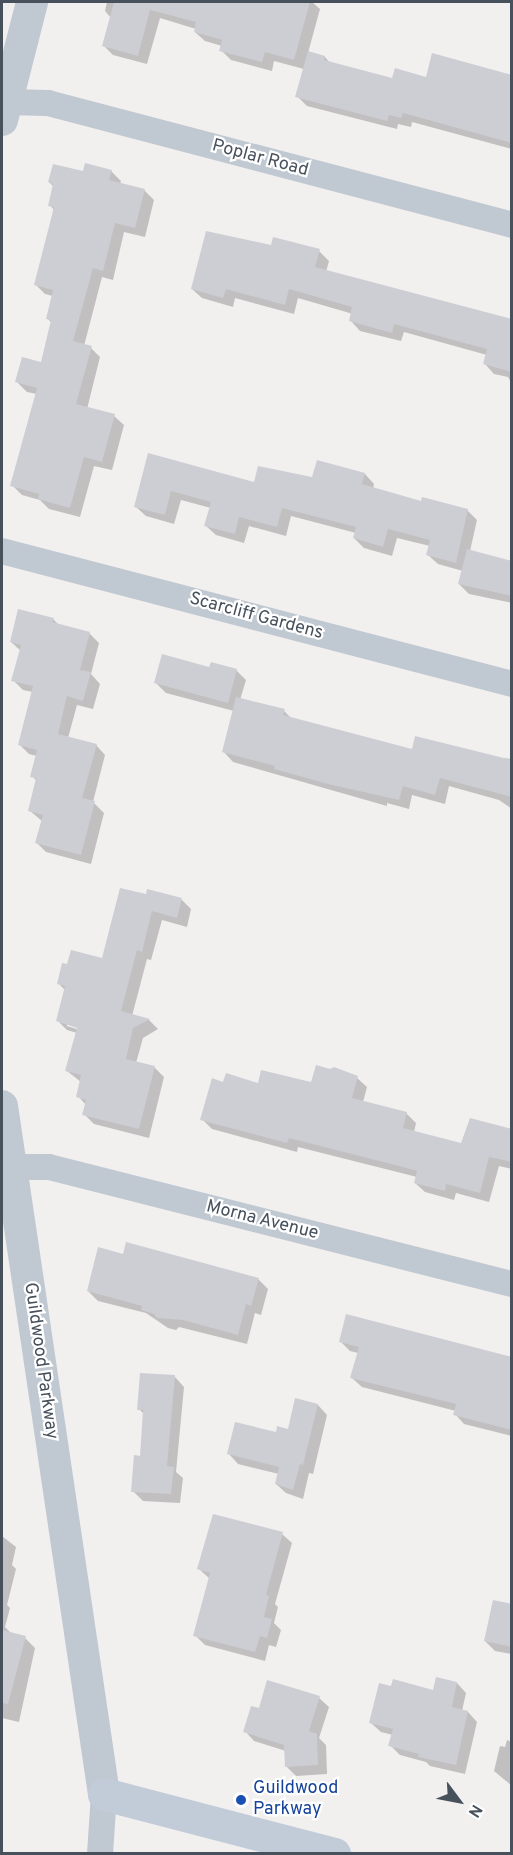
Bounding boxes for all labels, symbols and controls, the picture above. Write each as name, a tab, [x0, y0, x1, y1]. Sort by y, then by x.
street label: Poplar Road	[209, 136, 311, 182]
street label: Scarcliff Gardens	[187, 589, 325, 645]
street label: Morna Avenue	[203, 1197, 321, 1245]
street label: Guildwood Parkway	[18, 1281, 62, 1441]
north arrow	[429, 1771, 489, 1831]
place label: Guildwood Parkway	[253, 1779, 338, 1822]
marker: Guildwood Parkway	[234, 1793, 248, 1807]
text: N	[463, 1800, 486, 1821]

